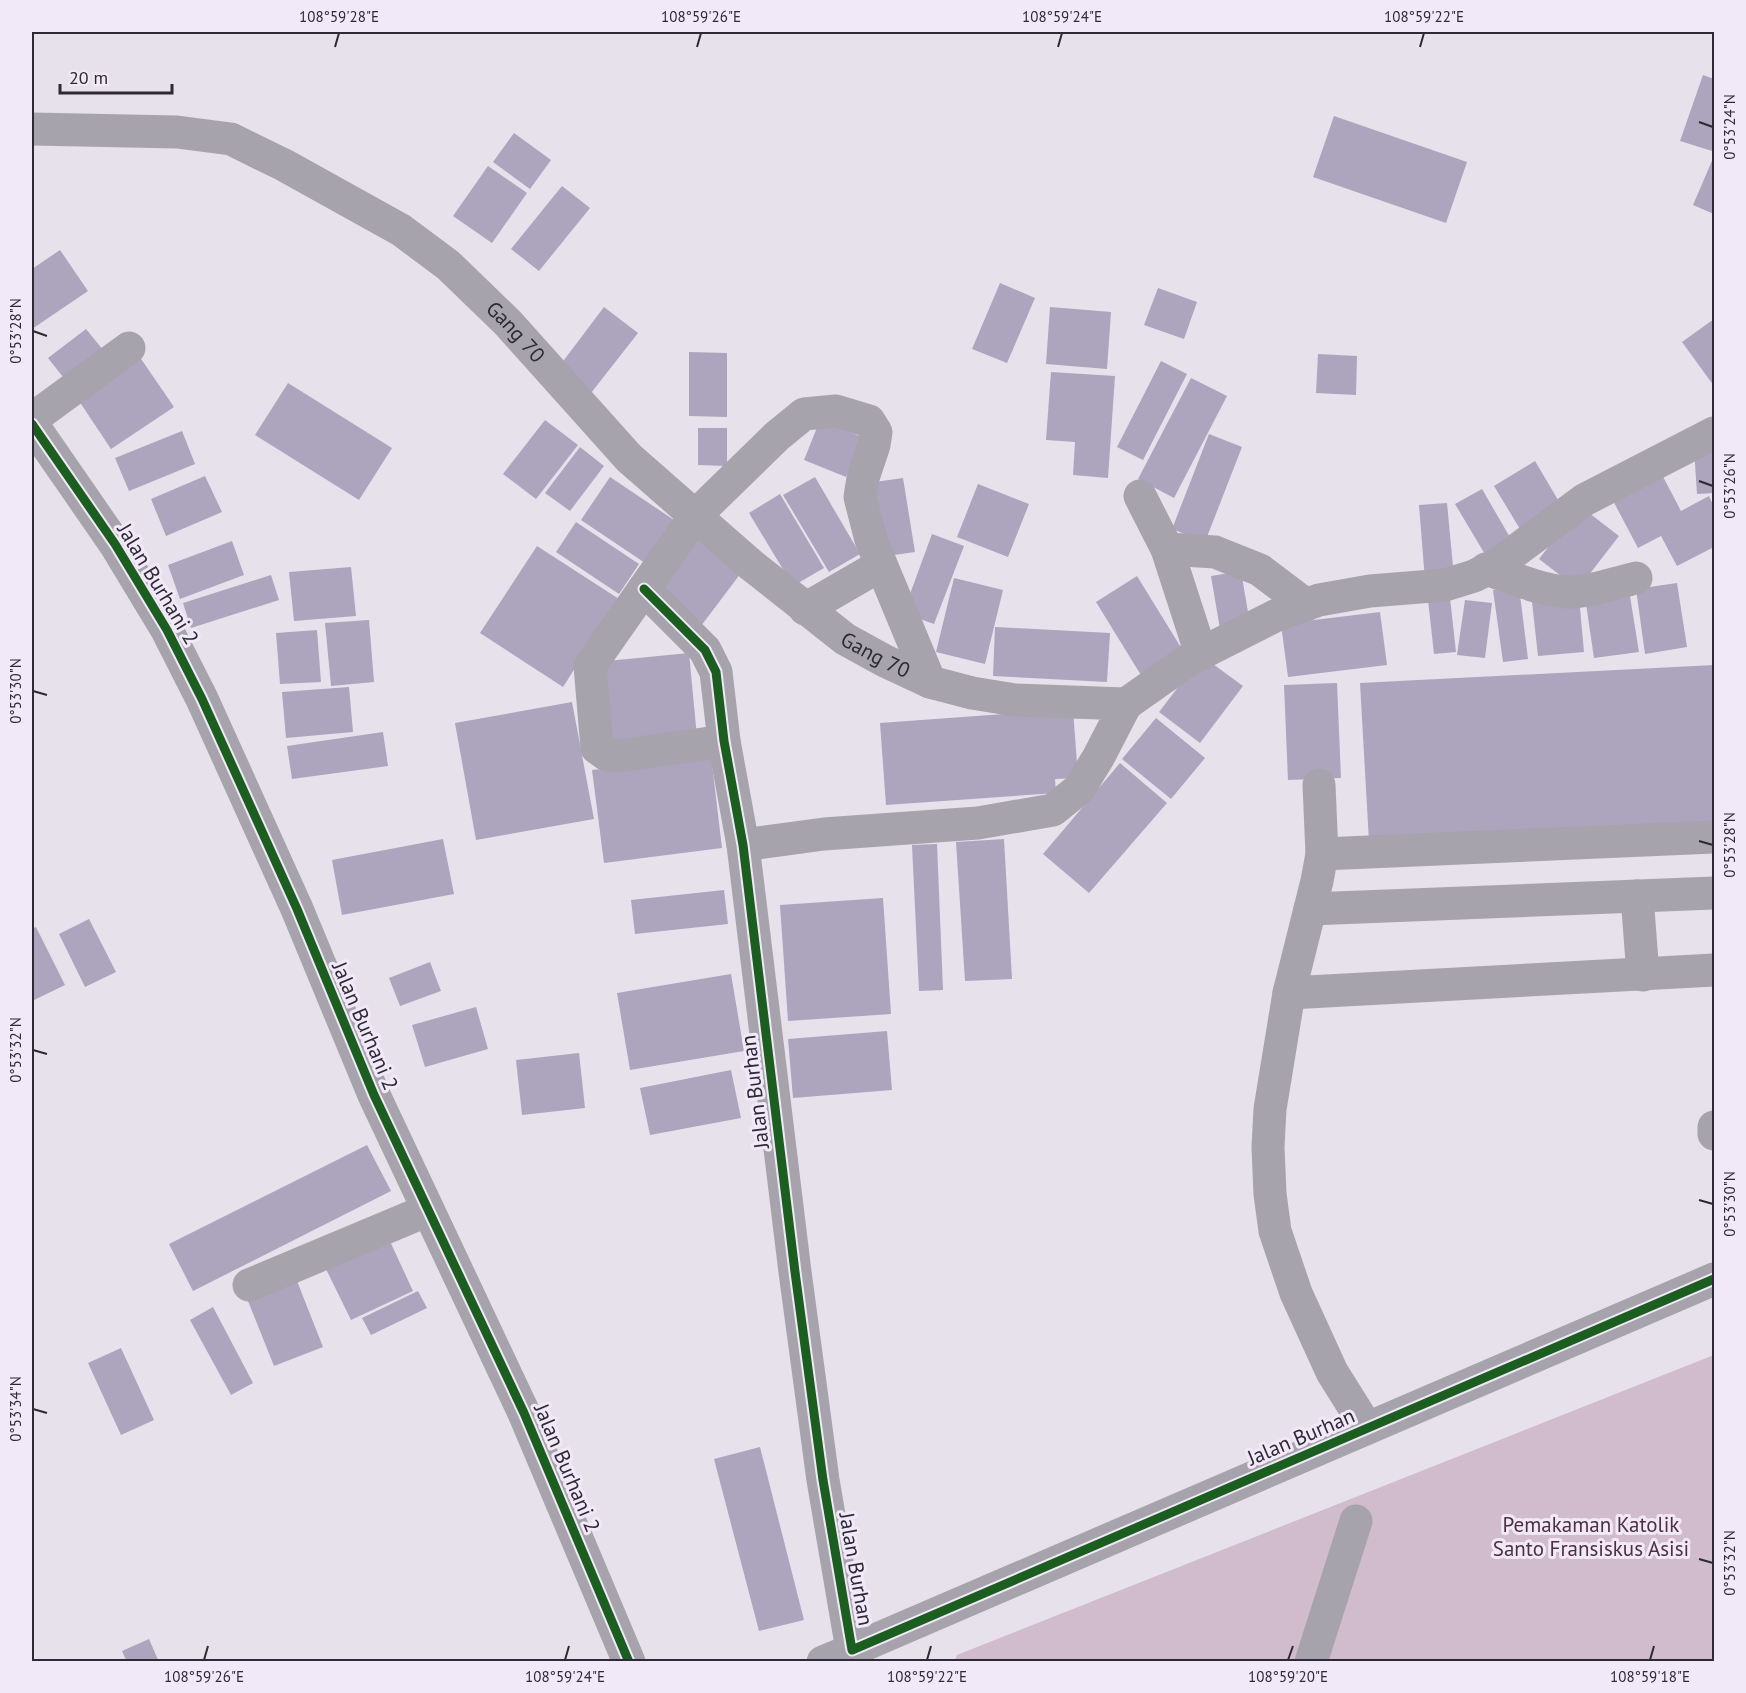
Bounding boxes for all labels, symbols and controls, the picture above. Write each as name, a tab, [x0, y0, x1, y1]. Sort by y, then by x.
text: 108°59'28"E	[299, 7, 379, 26]
text: 108°59'26"E	[661, 7, 741, 26]
text: 108°59'24"E	[1022, 7, 1102, 26]
text: 108°59'22"E	[1384, 7, 1464, 26]
scale bar	[60, 57, 172, 95]
text: 20 m	[69, 66, 108, 89]
text: 0°53'24"N	[1720, 94, 1739, 160]
street label: Gang 70	[480, 295, 551, 368]
text: 0°53'28"N	[6, 298, 25, 364]
text: 0°53'26"N	[1720, 453, 1739, 519]
street label: Jalan Burhani 2	[111, 517, 205, 649]
street label: Gang 70	[836, 625, 915, 684]
text: 0°53'30"N	[6, 658, 25, 724]
text: 0°53'28"N	[1720, 812, 1739, 878]
street label: Jalan Burhani 2	[326, 957, 405, 1094]
text: 0°53'32"N	[6, 1017, 25, 1083]
street label: Jalan Burhan	[734, 1034, 775, 1151]
text: 0°53'30"N	[1720, 1171, 1739, 1237]
text: 0°53'34"N	[6, 1376, 25, 1442]
street label: Jalan Burhani 2	[528, 1399, 607, 1536]
street label: Jalan Burhan	[1242, 1402, 1359, 1472]
street label: Jalan Burhan	[833, 1509, 880, 1628]
park label: Pemakaman Katolik Santo Fransiskus Asisi	[1493, 1511, 1689, 1562]
text: 0°53'32"N	[1720, 1530, 1739, 1596]
text: 108°59'26"E	[164, 1667, 244, 1686]
text: 108°59'24"E	[525, 1667, 605, 1686]
text: 108°59'22"E	[887, 1667, 967, 1686]
text: 108°59'20"E	[1248, 1667, 1328, 1686]
text: 108°59'18"E	[1610, 1667, 1690, 1686]

